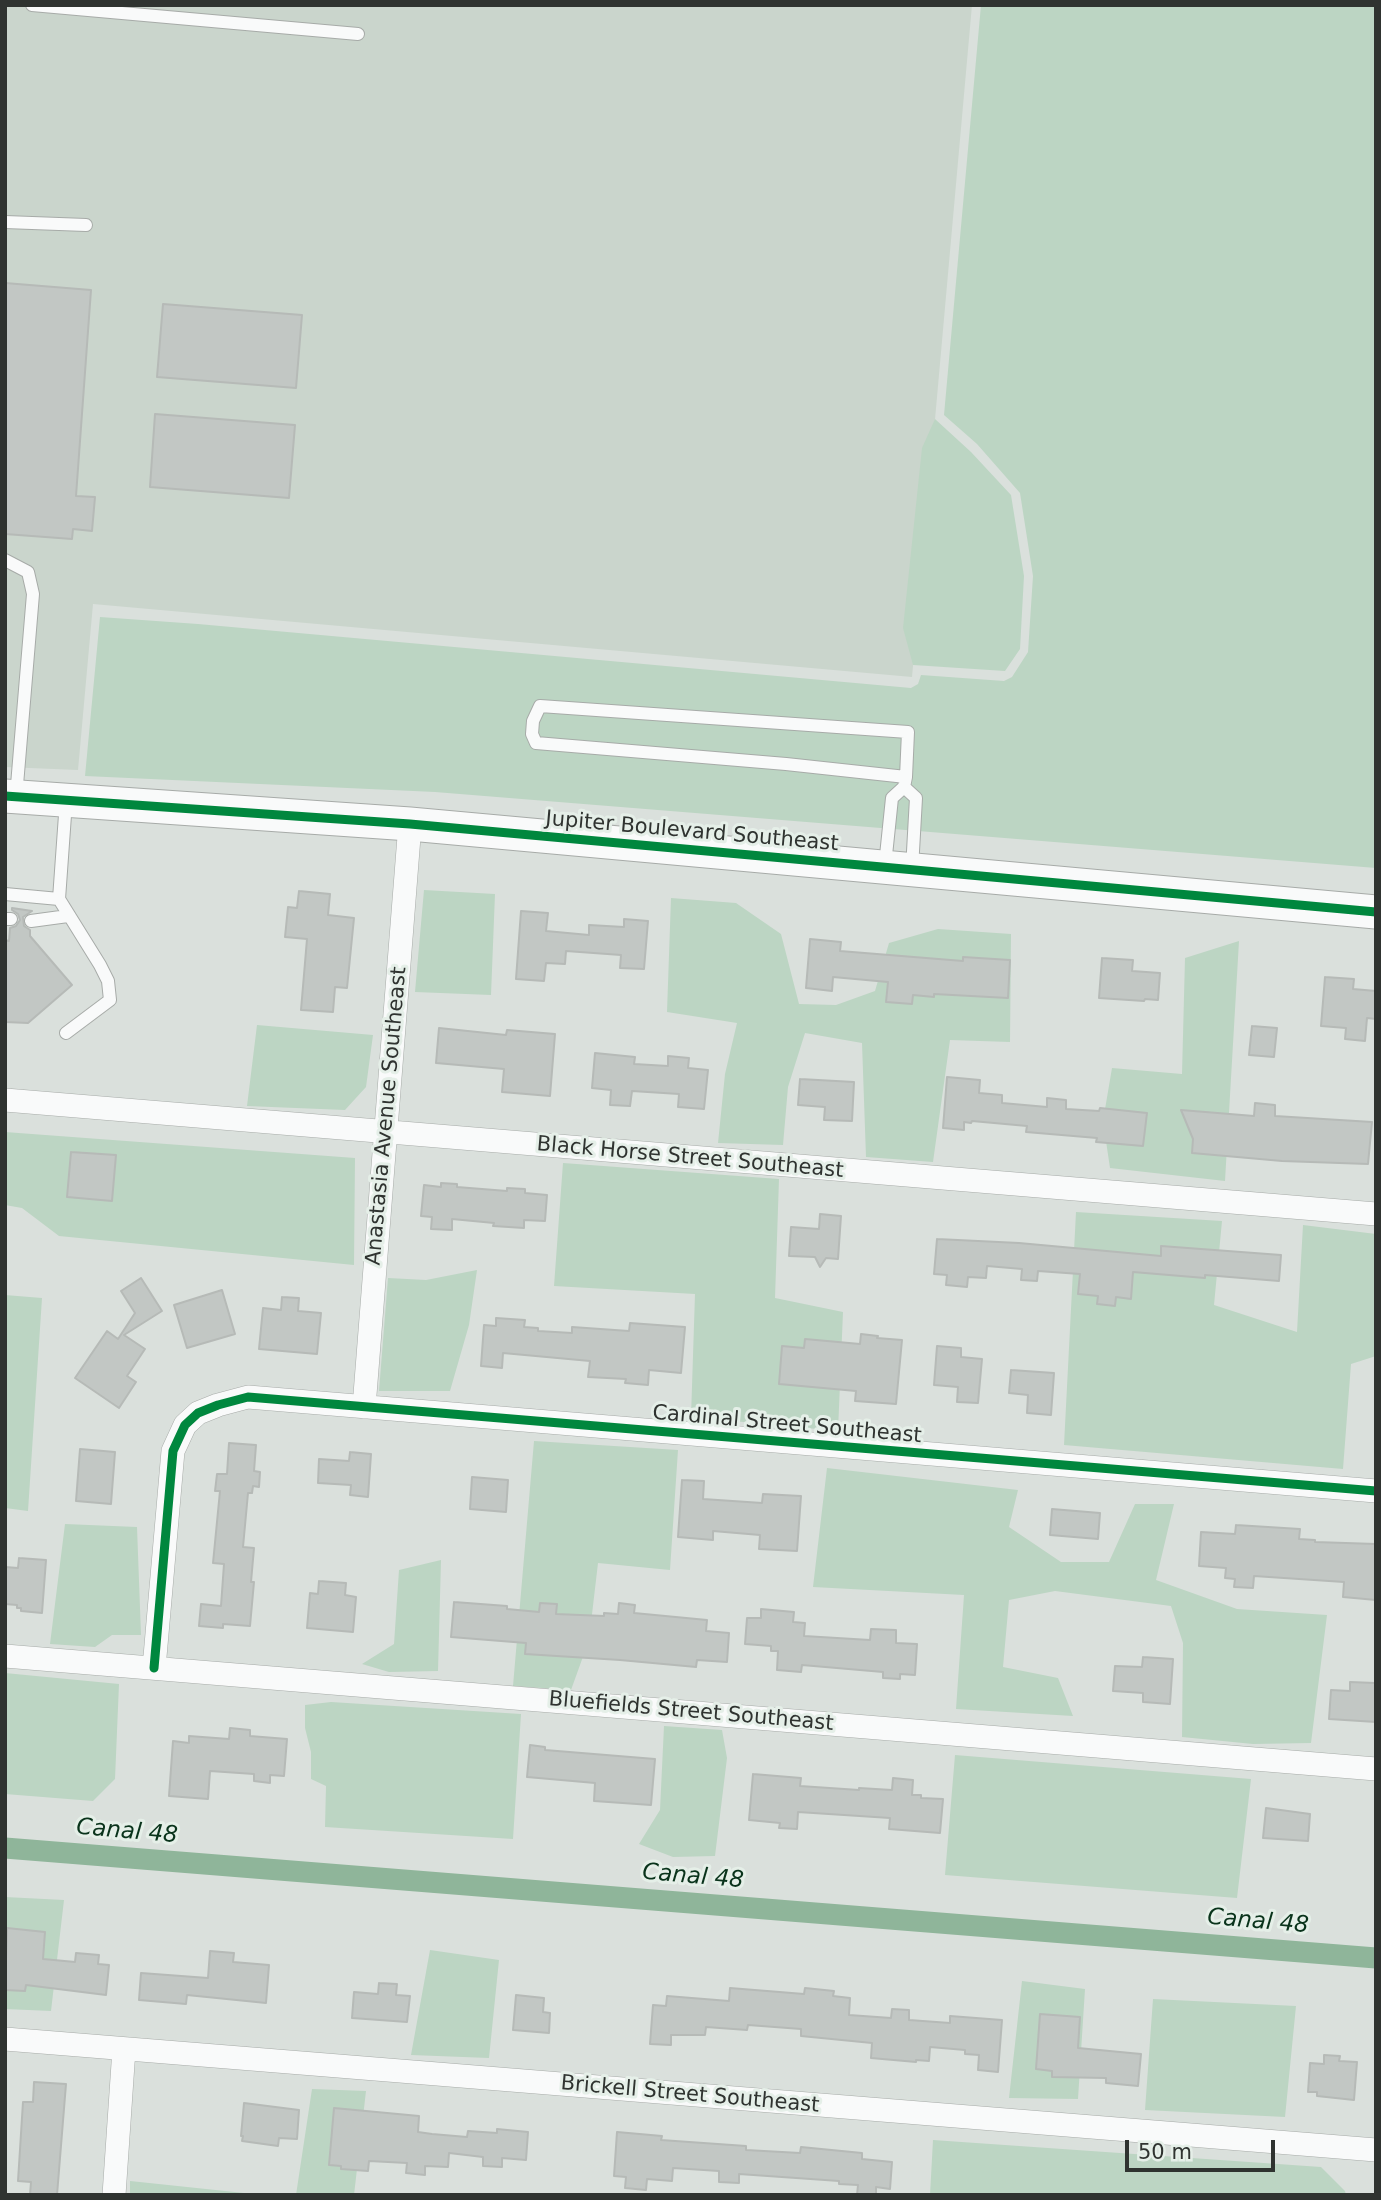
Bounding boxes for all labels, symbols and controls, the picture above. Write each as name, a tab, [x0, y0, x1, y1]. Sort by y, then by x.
street label: Jupiter Boulevard Southeast	[544, 807, 840, 857]
street label: Anastasia Avenue Southeast	[361, 966, 413, 1266]
street label: Black Horse Street Southeast	[536, 1132, 844, 1184]
street label: Cardinal Street Southeast	[651, 1401, 923, 1449]
street label: Bluefields Street Southeast	[548, 1687, 834, 1737]
water label: Canal 48	[75, 1814, 179, 1850]
water label: Canal 48	[641, 1859, 745, 1895]
water label: Canal 48	[1206, 1904, 1310, 1940]
street label: Brickell Street Southeast	[560, 2071, 820, 2119]
scale bar	[1129, 2126, 1280, 2170]
text: 50 m	[1138, 2140, 1192, 2164]

